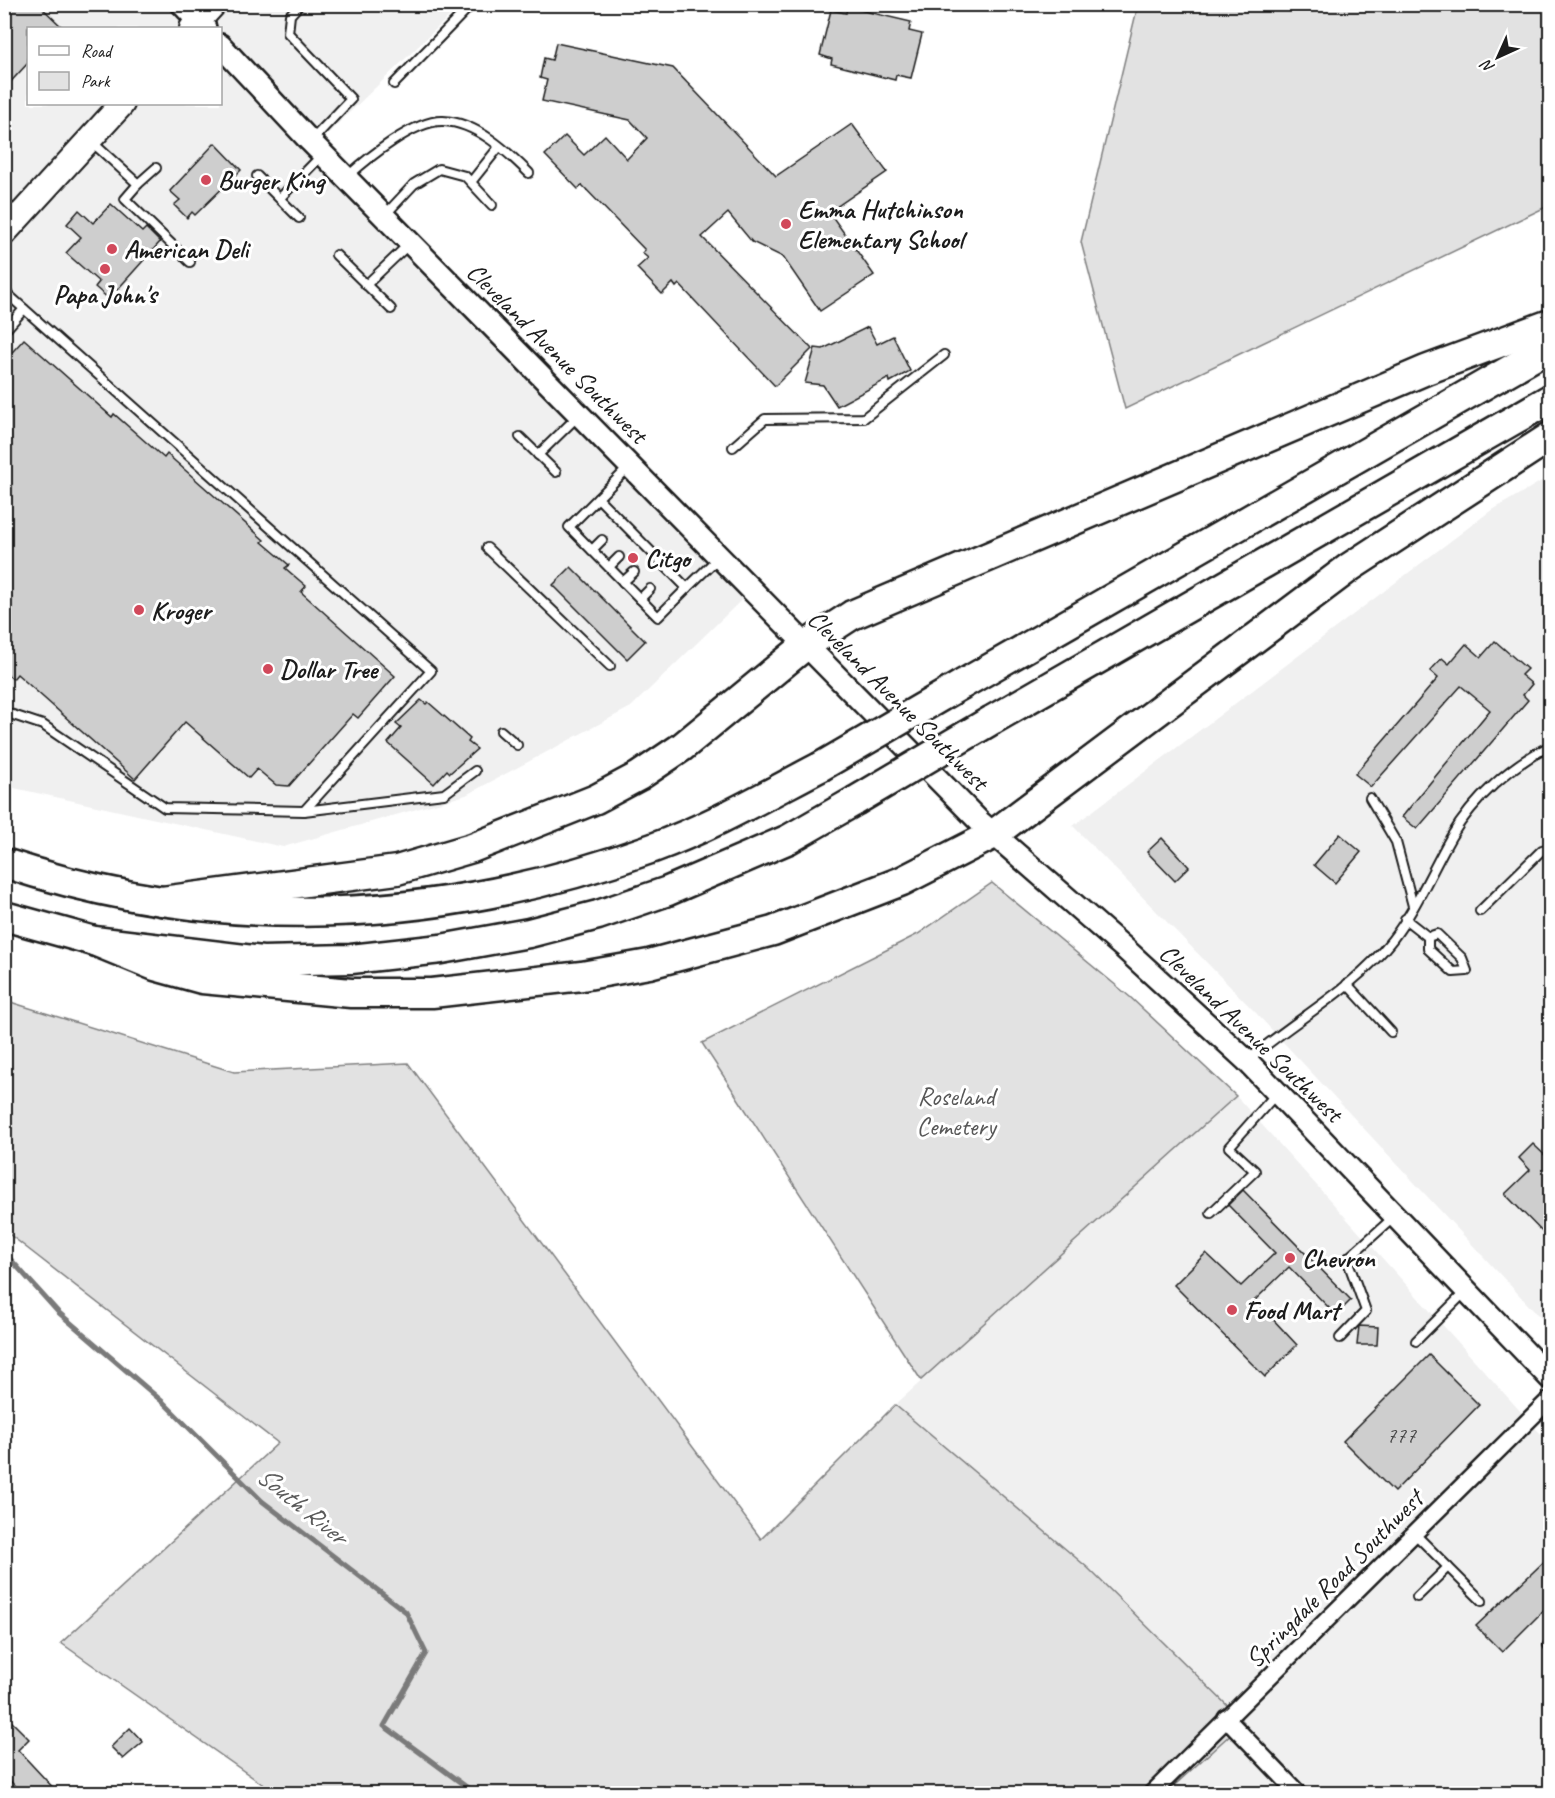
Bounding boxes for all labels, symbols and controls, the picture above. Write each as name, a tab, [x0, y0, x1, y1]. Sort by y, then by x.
legend	[27, 27, 222, 105]
north arrow	[1468, 27, 1528, 87]
text: Road	[81, 40, 114, 62]
text: N	[1475, 54, 1499, 77]
text: Park	[81, 70, 111, 92]
place label: Burger King	[218, 164, 327, 197]
marker: Burger King	[199, 173, 213, 187]
place label: Emma Hutchinson Elementary School	[798, 193, 968, 256]
marker: Emma Hutchinson Elementary School	[779, 217, 793, 231]
place label: American Deli	[124, 233, 251, 266]
marker: American Deli	[105, 242, 119, 256]
street label: Cleveland Avenue Southwest	[460, 256, 656, 452]
marker: Papa John's	[98, 262, 112, 276]
place label: Papa John's	[53, 278, 160, 311]
place label: Citgo	[645, 542, 693, 575]
marker: Citgo	[626, 551, 640, 565]
place label: Kroger	[151, 594, 213, 627]
marker: Kroger	[132, 603, 146, 617]
street label: Cleveland Avenue Southwest	[801, 603, 997, 799]
place label: Dollar Tree	[280, 653, 379, 686]
marker: Dollar Tree	[261, 662, 275, 676]
street label: Cleveland Avenue Southwest	[1152, 937, 1351, 1131]
park label: Roseland Cemetery	[916, 1080, 998, 1143]
place label: Chevron	[1302, 1242, 1376, 1275]
marker: Chevron	[1283, 1251, 1297, 1265]
place label: Food Mart	[1244, 1294, 1343, 1327]
marker: Food Mart	[1225, 1303, 1239, 1317]
house number: 777	[1386, 1421, 1417, 1449]
water label: South River	[250, 1458, 358, 1555]
street label: Springdale Road Southwest	[1238, 1481, 1432, 1675]

